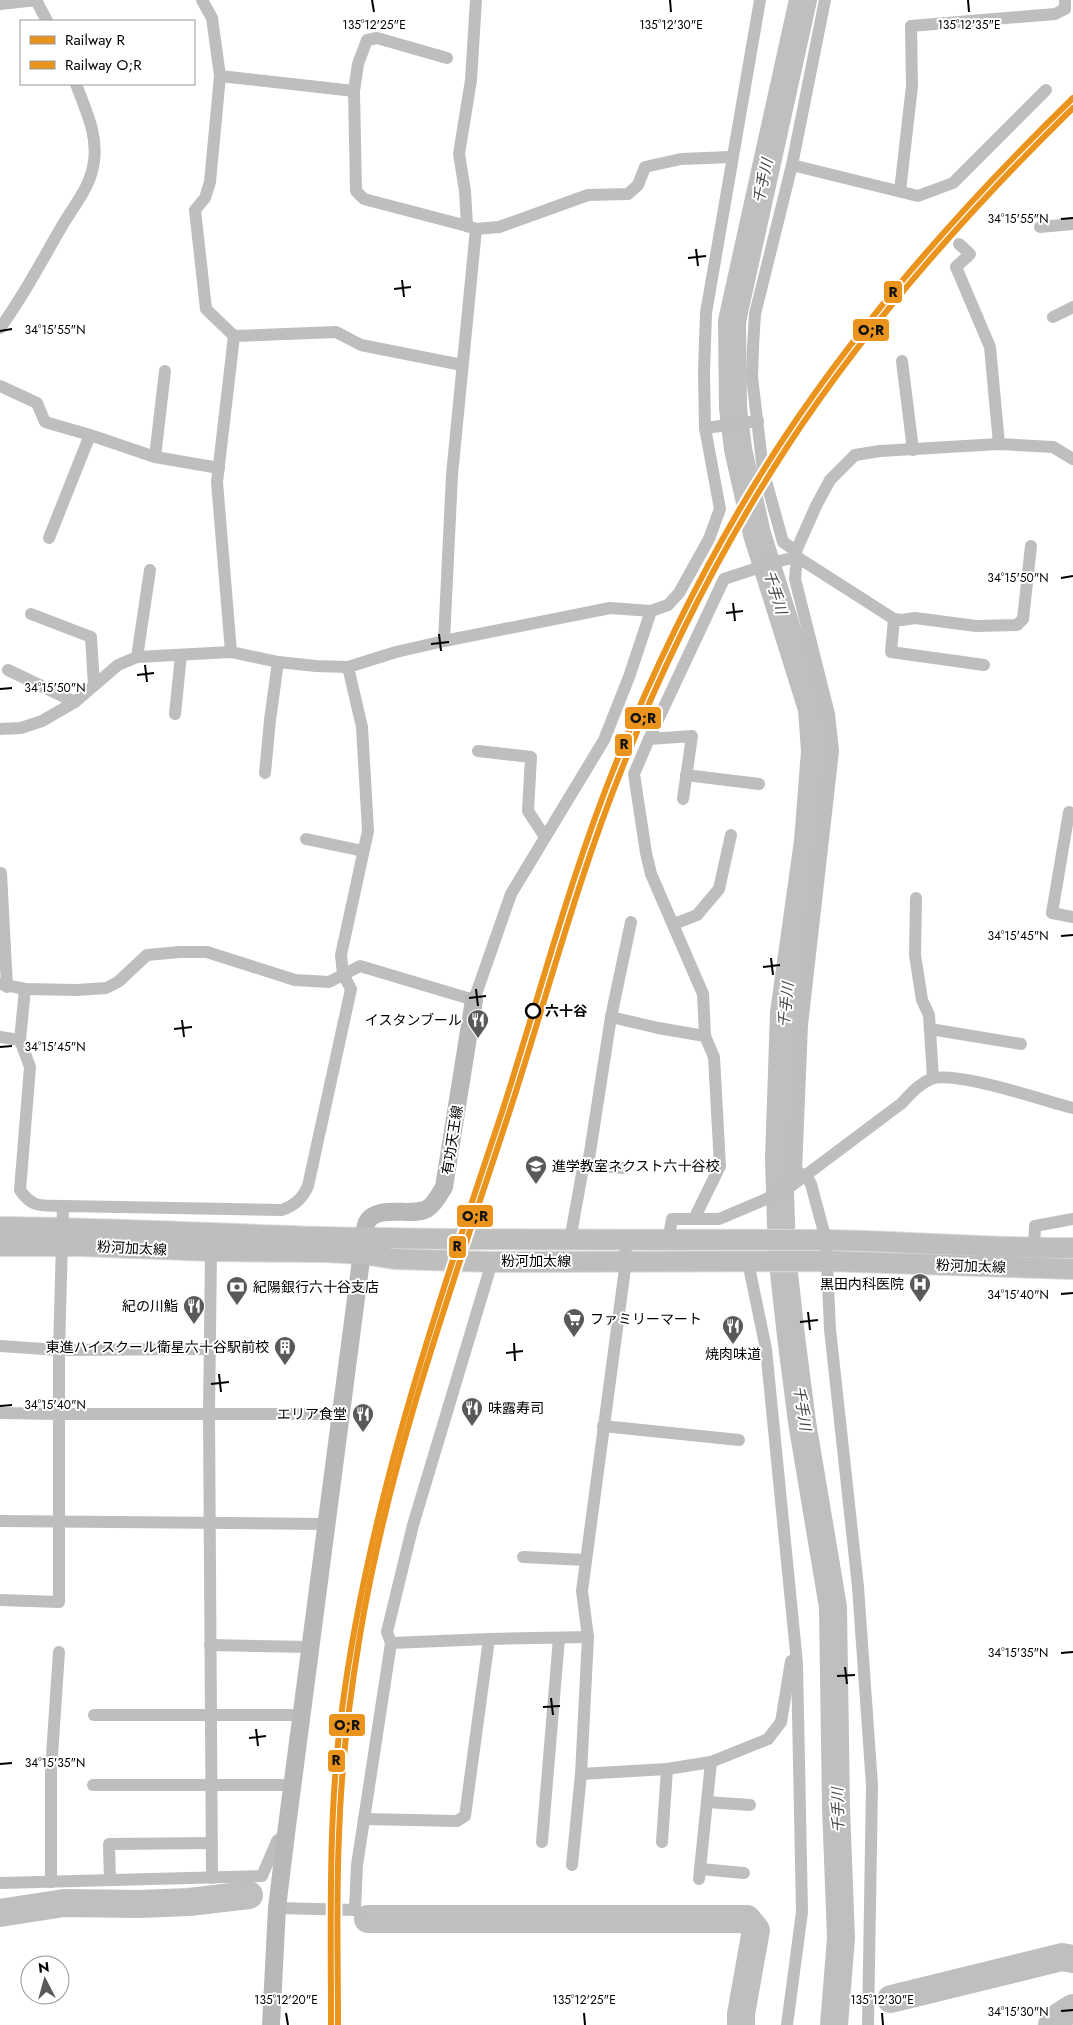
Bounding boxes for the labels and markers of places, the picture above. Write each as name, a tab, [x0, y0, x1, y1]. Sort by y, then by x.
place label: 六十谷	[545, 1001, 588, 1021]
marker: 六十谷	[525, 1003, 541, 1019]
restaurant icon: イスタンブール	[466, 1008, 490, 1039]
place label: イスタンブール	[365, 1010, 462, 1030]
school or university icon: 進学教室ネクスト六十谷校	[524, 1154, 548, 1185]
place label: 進学教室ネクスト六十谷校	[552, 1156, 720, 1176]
hospital icon: 黒田内科医院	[908, 1272, 932, 1303]
place label: 黒田内科医院	[820, 1274, 904, 1294]
bank icon: 紀陽銀行六十谷支店	[225, 1275, 249, 1306]
place label: 紀陽銀行六十谷支店	[253, 1277, 379, 1297]
restaurant icon: 紀の川鮨	[182, 1294, 206, 1325]
place label: 紀の川鮨	[122, 1296, 178, 1316]
supermarket icon: ファミリーマート	[562, 1307, 586, 1338]
place label: ファミリーマート	[590, 1309, 702, 1329]
restaurant icon: 焼肉味道	[721, 1314, 745, 1345]
building icon: 東進ハイスクール衛星六十谷駅前校	[273, 1335, 297, 1366]
place label: 東進ハイスクール衛星六十谷駅前校	[46, 1337, 269, 1357]
place label: 焼肉味道	[705, 1344, 761, 1364]
restaurant icon: 味露寿司	[460, 1396, 484, 1427]
place label: 味露寿司	[488, 1398, 544, 1418]
restaurant icon: エリア食堂	[351, 1402, 375, 1433]
place label: エリア食堂	[277, 1404, 347, 1424]

